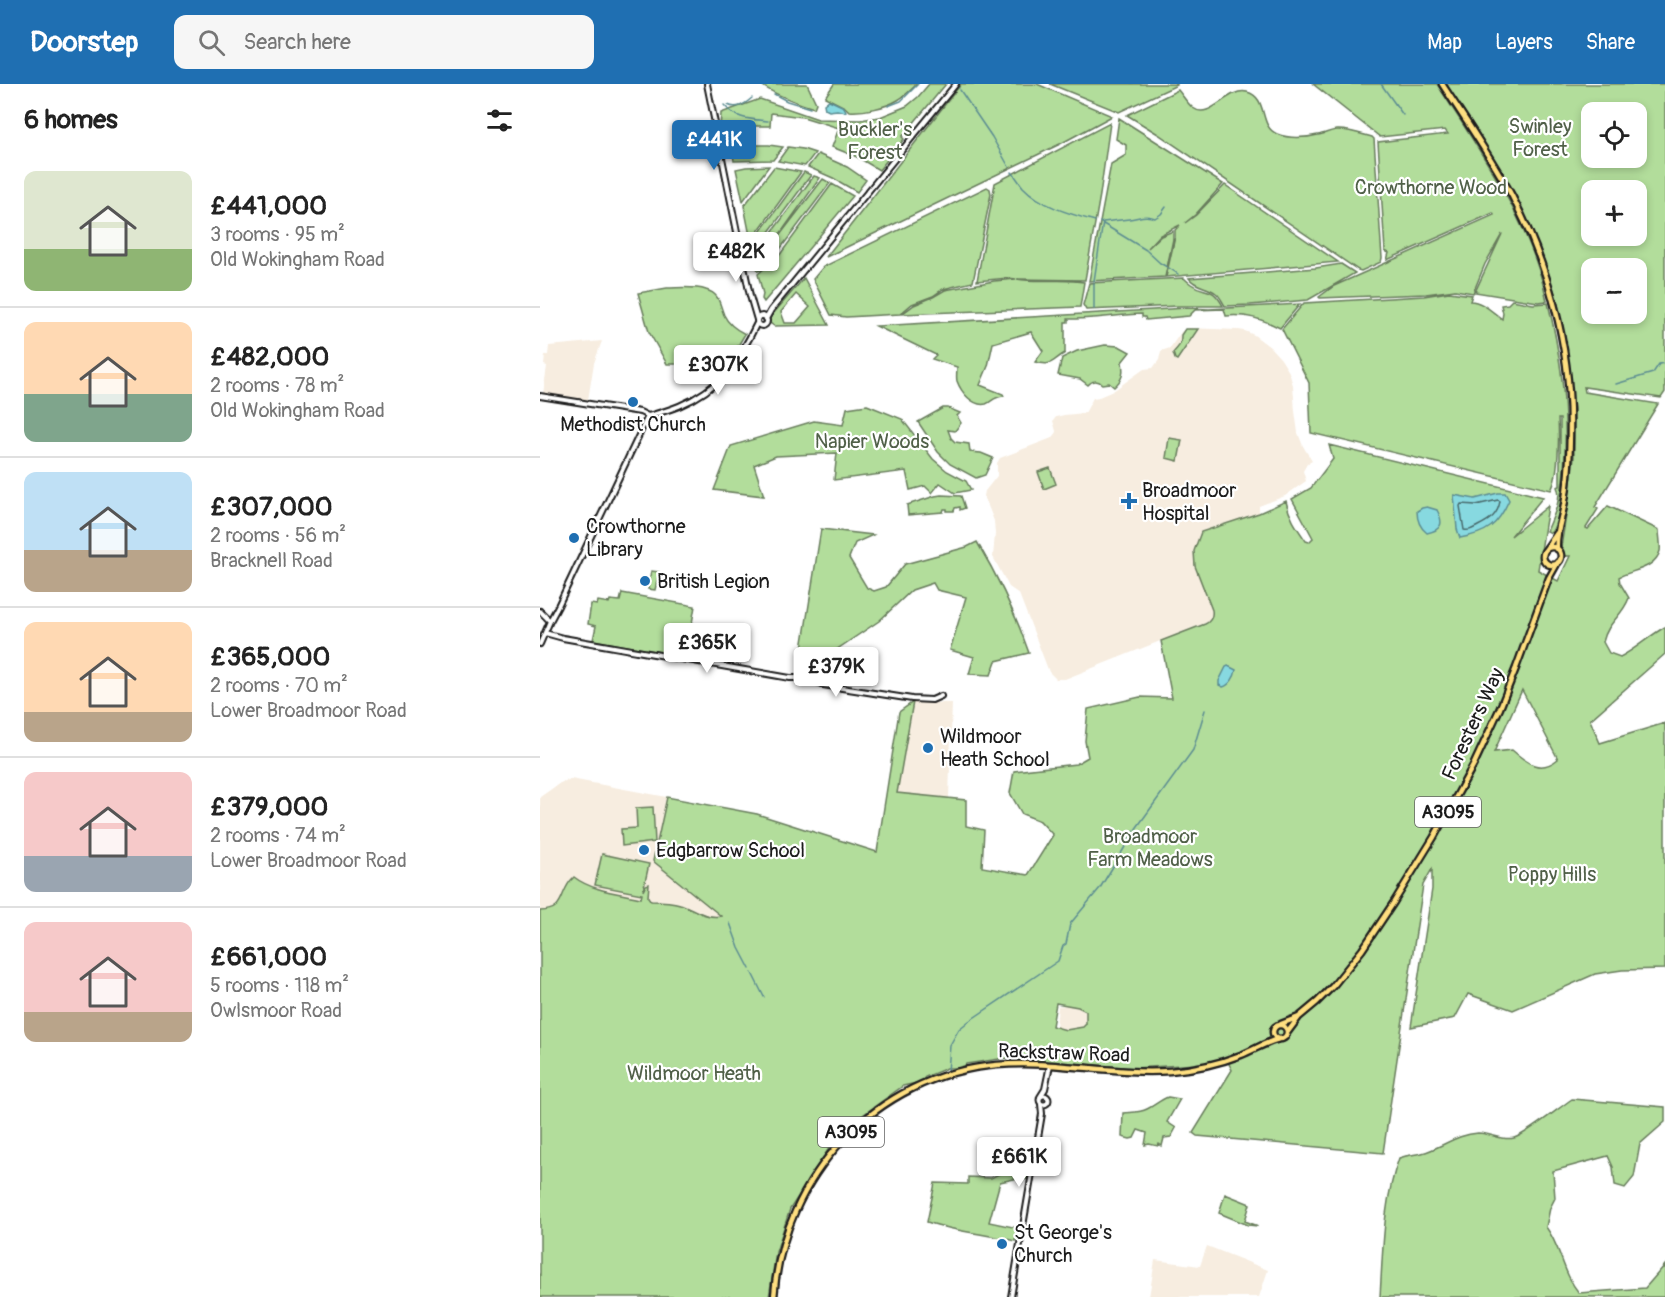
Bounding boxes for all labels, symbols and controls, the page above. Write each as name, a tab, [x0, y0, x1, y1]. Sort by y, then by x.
search box	[174, 15, 594, 69]
text: Doorstep	[30, 25, 138, 60]
icon: search	[195, 26, 228, 59]
text: Search here	[243, 28, 351, 56]
text: Map	[1427, 29, 1462, 56]
text: Layers	[1495, 29, 1553, 56]
text: Share	[1586, 29, 1635, 56]
map controls	[1581, 102, 1647, 324]
button: locate	[1581, 102, 1647, 168]
text: 6 homes	[24, 104, 118, 136]
icon: filters	[483, 104, 516, 137]
park label: Swinley Forest	[1509, 114, 1572, 162]
park label: Buckler's Forest	[838, 117, 912, 165]
pin: £441K	[672, 120, 756, 171]
text: £441K	[686, 127, 742, 152]
park label: Crowthorne Wood	[1355, 175, 1507, 200]
button: +	[1581, 180, 1647, 246]
text: £441,000	[210, 190, 327, 222]
icon: home	[72, 195, 144, 267]
text: 3 rooms · 95 m²	[210, 222, 345, 247]
pin: £482K	[694, 232, 778, 283]
text: £482K	[707, 239, 765, 264]
text: Old Wokingham Road	[210, 247, 385, 272]
button: −	[1581, 258, 1647, 324]
text: £482,000	[210, 341, 329, 373]
pin: £307K	[676, 345, 760, 396]
icon: home	[72, 346, 144, 418]
text: £307K	[688, 352, 748, 377]
text: 2 rooms · 78 m²	[210, 373, 344, 398]
marker: Methodist Church	[626, 395, 640, 409]
text: Old Wokingham Road	[210, 398, 385, 423]
place label: Methodist Church	[560, 412, 706, 437]
park label: Napier Woods	[815, 429, 929, 454]
place label: Broadmoor Hospital	[1142, 478, 1236, 526]
text: £307,000	[210, 491, 333, 523]
marker: Broadmoor Hospital	[1120, 492, 1138, 510]
icon: home	[72, 496, 144, 568]
place label: Crowthorne Library	[586, 514, 686, 562]
text: 2 rooms · 56 m²	[210, 523, 346, 548]
marker: Crowthorne Library	[567, 531, 581, 545]
text: Bracknell Road	[210, 548, 333, 573]
place label: British Legion	[657, 569, 770, 594]
marker: British Legion	[638, 574, 652, 588]
pin: £365K	[665, 623, 749, 674]
text: £365K	[678, 630, 736, 655]
text: £365,000	[210, 641, 330, 673]
icon: home	[72, 646, 144, 718]
pin: £379K	[794, 647, 878, 698]
text: £379K	[808, 654, 864, 679]
street label: Foresters Way	[1436, 664, 1510, 784]
text: 2 rooms · 70 m²	[210, 673, 348, 698]
text: Lower Broadmoor Road	[210, 698, 407, 723]
place label: Wildmoor Heath School	[940, 724, 1050, 772]
marker: Wildmoor Heath School	[921, 741, 935, 755]
text: £379,000	[210, 791, 328, 823]
icon: home	[72, 796, 144, 868]
road number: A3095	[1415, 797, 1481, 827]
text: 2 rooms · 74 m²	[210, 823, 346, 848]
park label: Broadmoor Farm Meadows	[1087, 824, 1213, 872]
place label: Edgbarrow School	[656, 838, 805, 863]
marker: Edgbarrow School	[637, 843, 651, 857]
text: Lower Broadmoor Road	[210, 848, 407, 873]
park label: Poppy Hills	[1508, 862, 1596, 887]
text: £661,000	[210, 941, 327, 973]
icon: home	[72, 946, 144, 1018]
text: 5 rooms · 118 m²	[210, 973, 349, 998]
text: Owlsmoor Road	[210, 998, 342, 1023]
street label: Rackstraw Road	[998, 1038, 1130, 1068]
park label: Wildmoor Heath	[627, 1061, 761, 1086]
road number: A3095	[818, 1117, 884, 1147]
pin: £661K	[977, 1137, 1061, 1188]
text: £661K	[991, 1144, 1047, 1169]
place label: St George's Church	[1014, 1220, 1112, 1268]
marker: St George's Church	[995, 1237, 1009, 1251]

